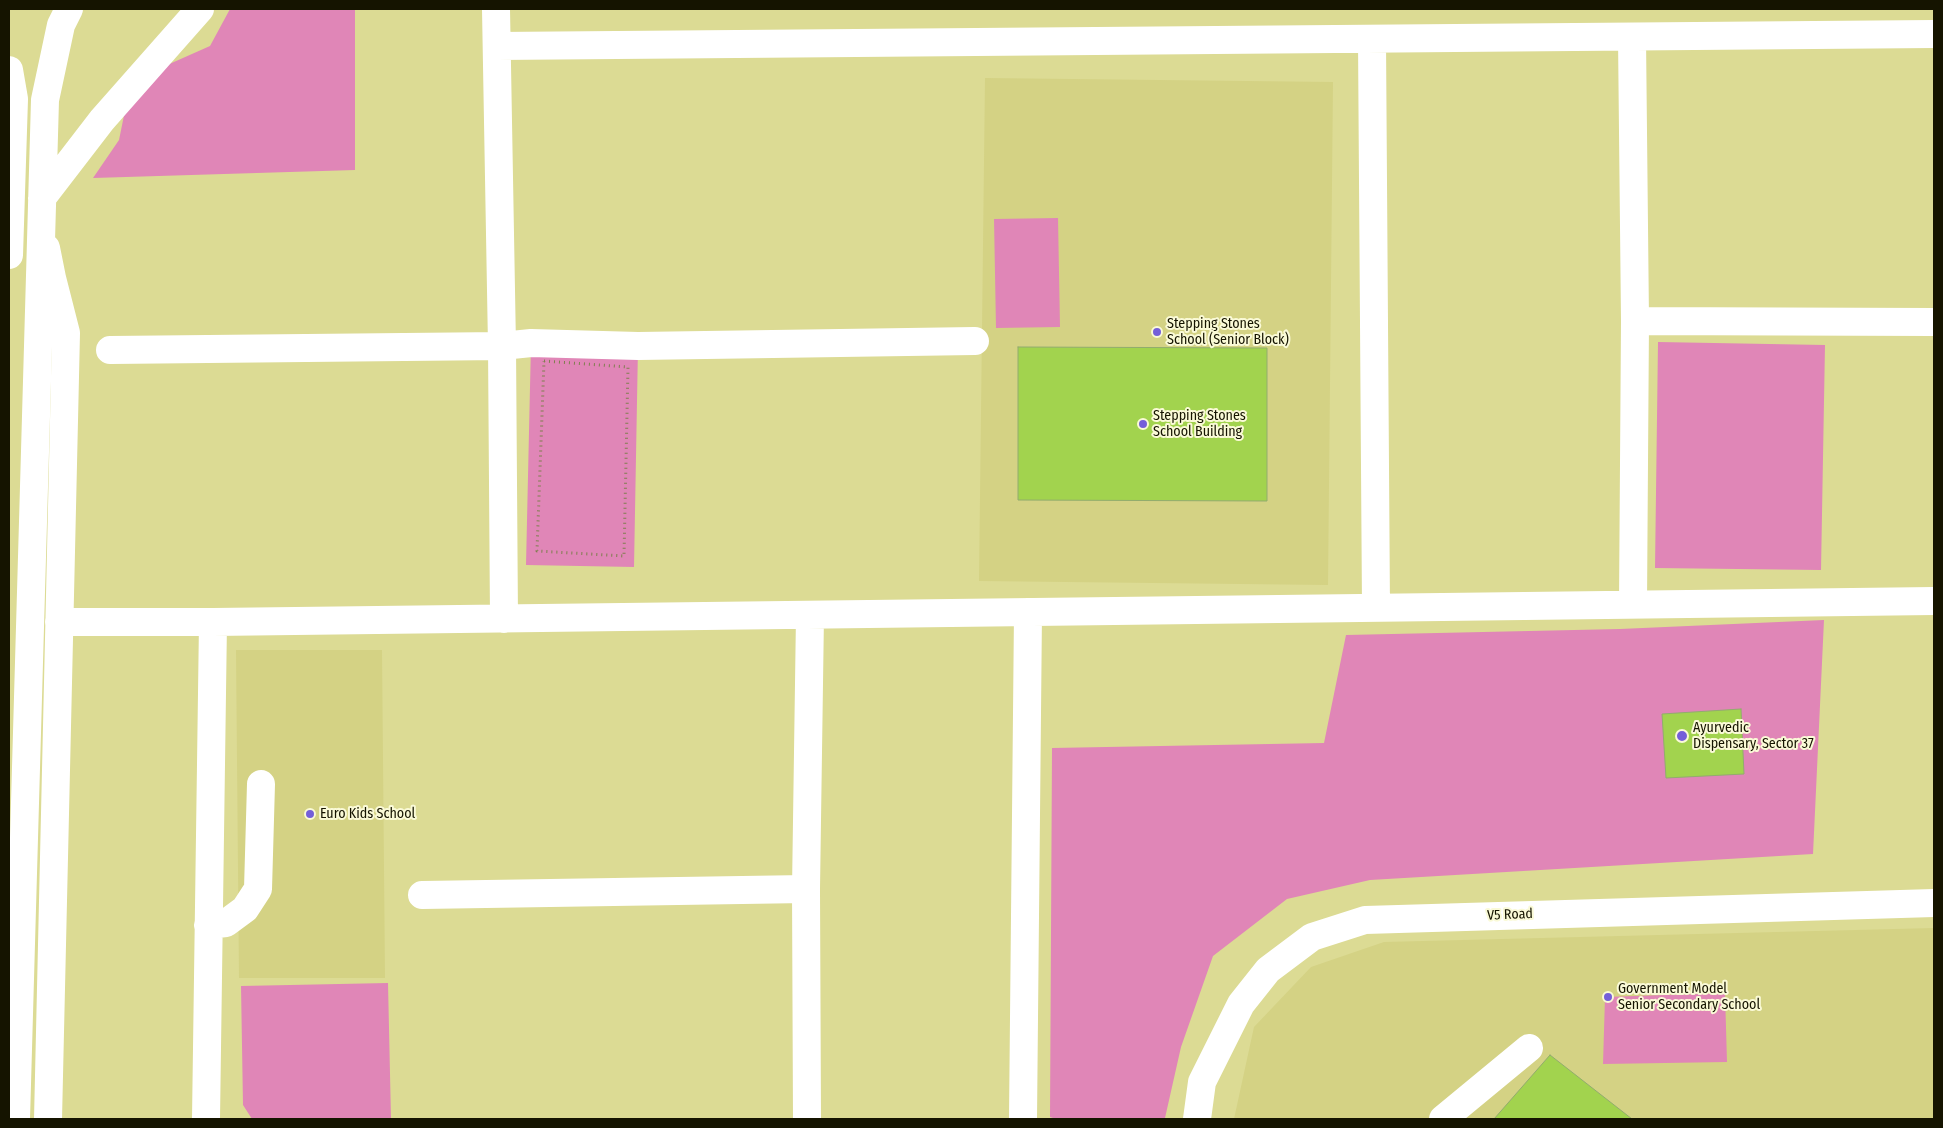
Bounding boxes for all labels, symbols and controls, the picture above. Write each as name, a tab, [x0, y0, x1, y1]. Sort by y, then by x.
place label: Stepping Stones School (Senior Block)	[1167, 316, 1289, 348]
marker: Stepping Stones School (Senior Block)	[1151, 326, 1163, 338]
place label: Stepping Stones School Building	[1153, 408, 1246, 441]
marker: Stepping Stones School Building	[1137, 418, 1149, 430]
place label: Ayurvedic Dispensary, Sector 37	[1693, 720, 1814, 752]
marker: Ayurvedic Dispensary, Sector 37	[1675, 729, 1689, 743]
place label: Euro Kids School	[320, 806, 415, 822]
marker: Euro Kids School	[304, 808, 316, 820]
street label: V5 Road	[1487, 906, 1533, 924]
place label: Government Model Senior Secondary School	[1618, 981, 1760, 1014]
marker: Government Model Senior Secondary School	[1602, 991, 1614, 1003]

